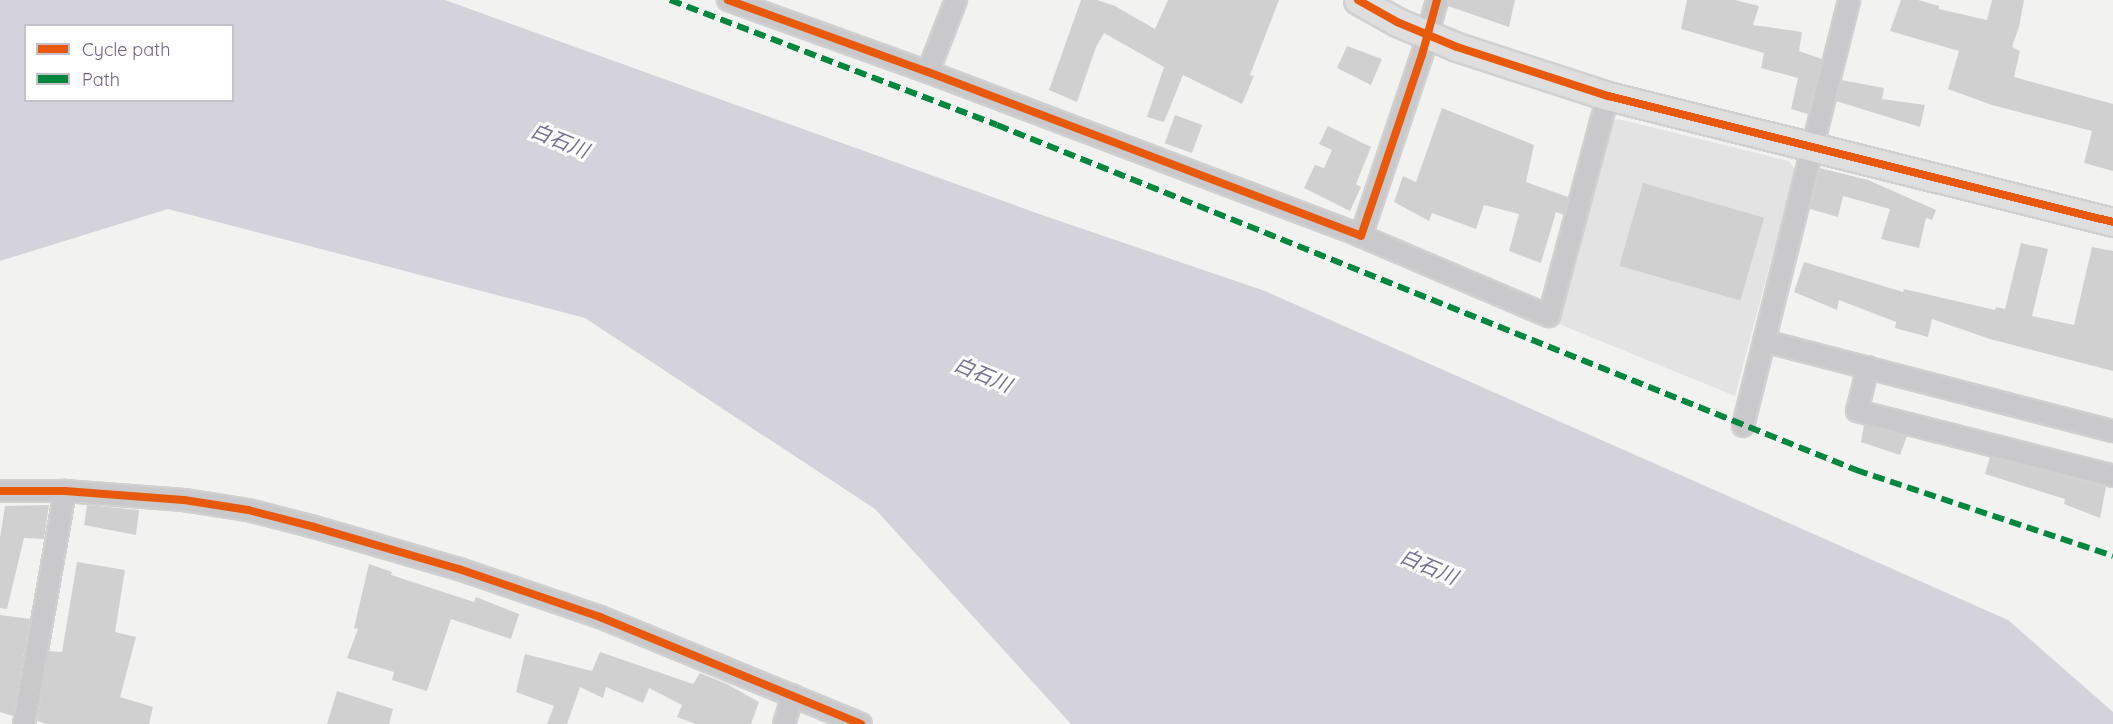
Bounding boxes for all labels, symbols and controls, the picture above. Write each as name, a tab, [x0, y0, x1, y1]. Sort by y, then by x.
legend	[24, 24, 234, 102]
text: Cycle path	[82, 38, 170, 61]
text: Path	[82, 68, 120, 91]
water label: 白石川	[528, 118, 592, 162]
water label: 白石川	[951, 351, 1015, 397]
water label: 白石川	[1397, 543, 1461, 589]

